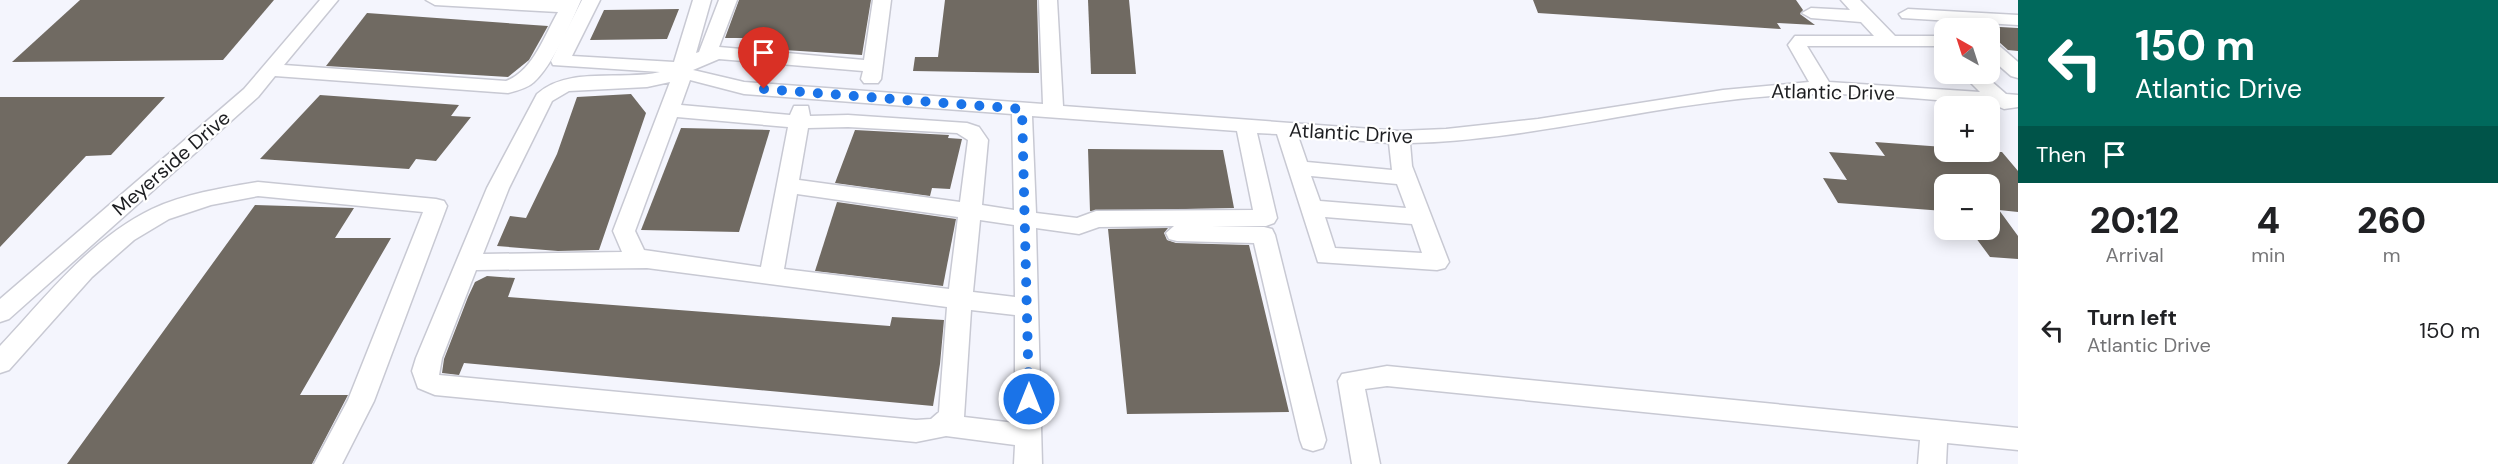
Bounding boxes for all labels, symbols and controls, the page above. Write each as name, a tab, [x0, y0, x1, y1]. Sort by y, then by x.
north arrow	[1934, 18, 2000, 84]
map controls	[1934, 18, 2000, 240]
text: 150 m	[2135, 18, 2255, 73]
icon: left	[2036, 24, 2114, 102]
pin	[738, 27, 789, 89]
icon: arrive	[747, 36, 780, 69]
text: Atlantic Drive	[2135, 71, 2302, 106]
street label: Atlantic Drive	[1771, 78, 1895, 106]
button: +	[1934, 96, 2000, 162]
street label: Meyerside Drive	[107, 105, 235, 221]
street label: Atlantic Drive	[1288, 117, 1414, 149]
icon: arrive	[2098, 138, 2131, 171]
text: Then	[2036, 140, 2086, 169]
button: −	[1934, 174, 2000, 240]
text: 20:12	[2090, 197, 2179, 244]
text: 4	[2256, 197, 2280, 244]
text: 260	[2357, 197, 2426, 244]
text: Arrival	[2105, 242, 2164, 268]
text: min	[2251, 242, 2285, 268]
text: m	[2383, 242, 2401, 268]
text: Turn left	[2087, 303, 2177, 332]
icon: left	[2036, 314, 2069, 347]
text: 150 m	[2419, 316, 2480, 345]
text: Atlantic Drive	[2087, 332, 2211, 358]
position arrow	[997, 367, 1061, 431]

